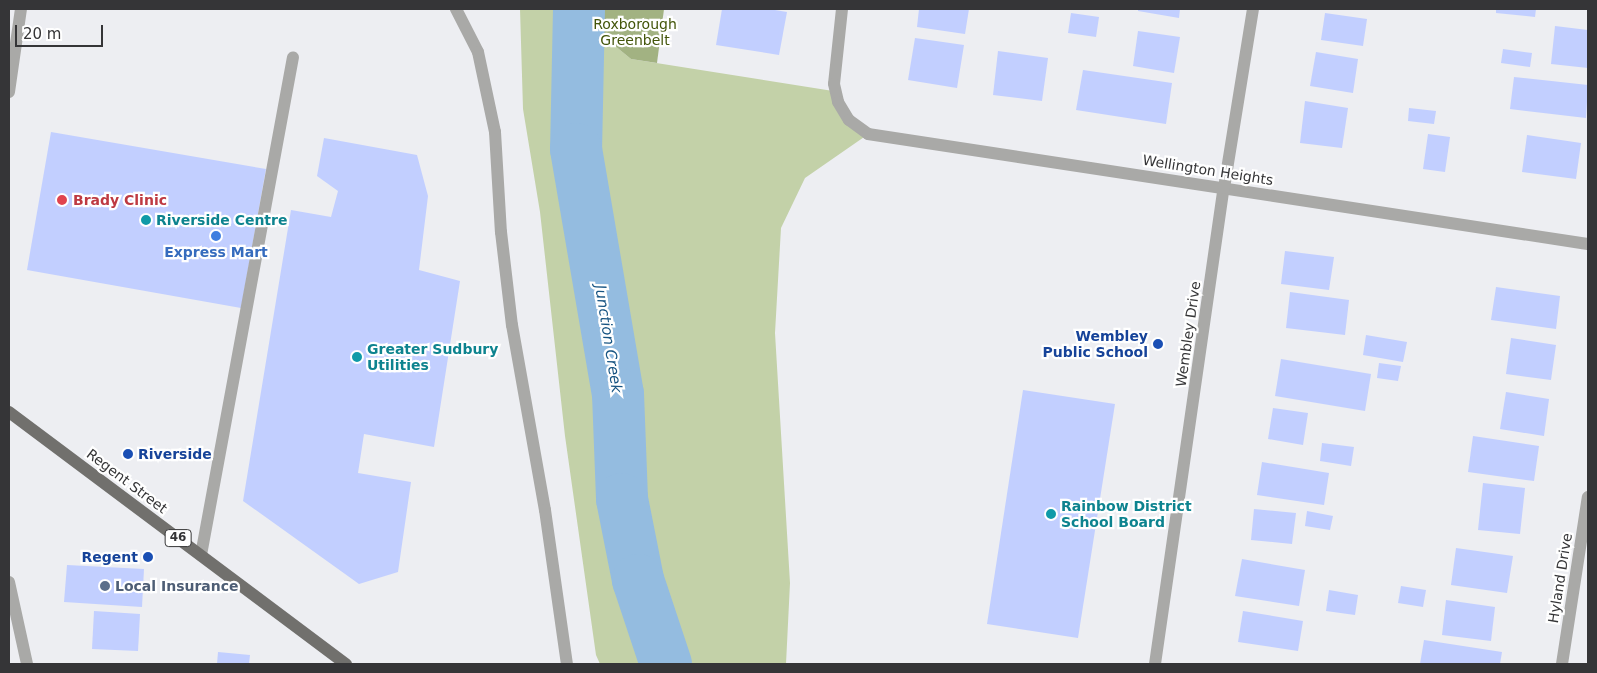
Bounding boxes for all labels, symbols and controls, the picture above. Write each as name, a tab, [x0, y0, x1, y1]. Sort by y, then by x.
scale bar	[18, 15, 105, 47]
park label: Roxborough Greenbelt	[593, 16, 677, 48]
text: 20 m	[23, 25, 61, 43]
street label: Wellington Heights	[1141, 151, 1275, 189]
place label: Brady Clinic	[73, 192, 167, 208]
marker: Brady Clinic	[55, 193, 69, 207]
place label: Riverside Centre	[156, 212, 287, 228]
marker: Riverside Centre	[140, 214, 152, 226]
marker: Express Mart	[210, 230, 222, 242]
place label: Express Mart	[164, 244, 268, 260]
street label: Wembley Drive	[1172, 280, 1204, 388]
water label: Junction Creek	[591, 284, 625, 394]
place label: Wembley Public School	[1043, 328, 1148, 361]
marker: Wembley Public School	[1152, 338, 1164, 350]
place label: Greater Sudbury Utilities	[367, 341, 498, 374]
marker: Greater Sudbury Utilities	[351, 351, 363, 363]
street label: Regent Street	[83, 445, 171, 517]
place label: Riverside	[138, 446, 212, 462]
marker: Riverside	[122, 448, 134, 460]
place label: Rainbow District School Board	[1061, 498, 1192, 530]
marker: Rainbow District School Board	[1045, 508, 1057, 520]
road number: 46	[164, 528, 192, 548]
street label: Hyland Drive	[1545, 532, 1575, 624]
place label: Regent	[82, 549, 138, 565]
marker: Regent	[142, 551, 154, 563]
place label: Local Insurance	[115, 578, 239, 594]
marker: Local Insurance	[99, 580, 111, 592]

